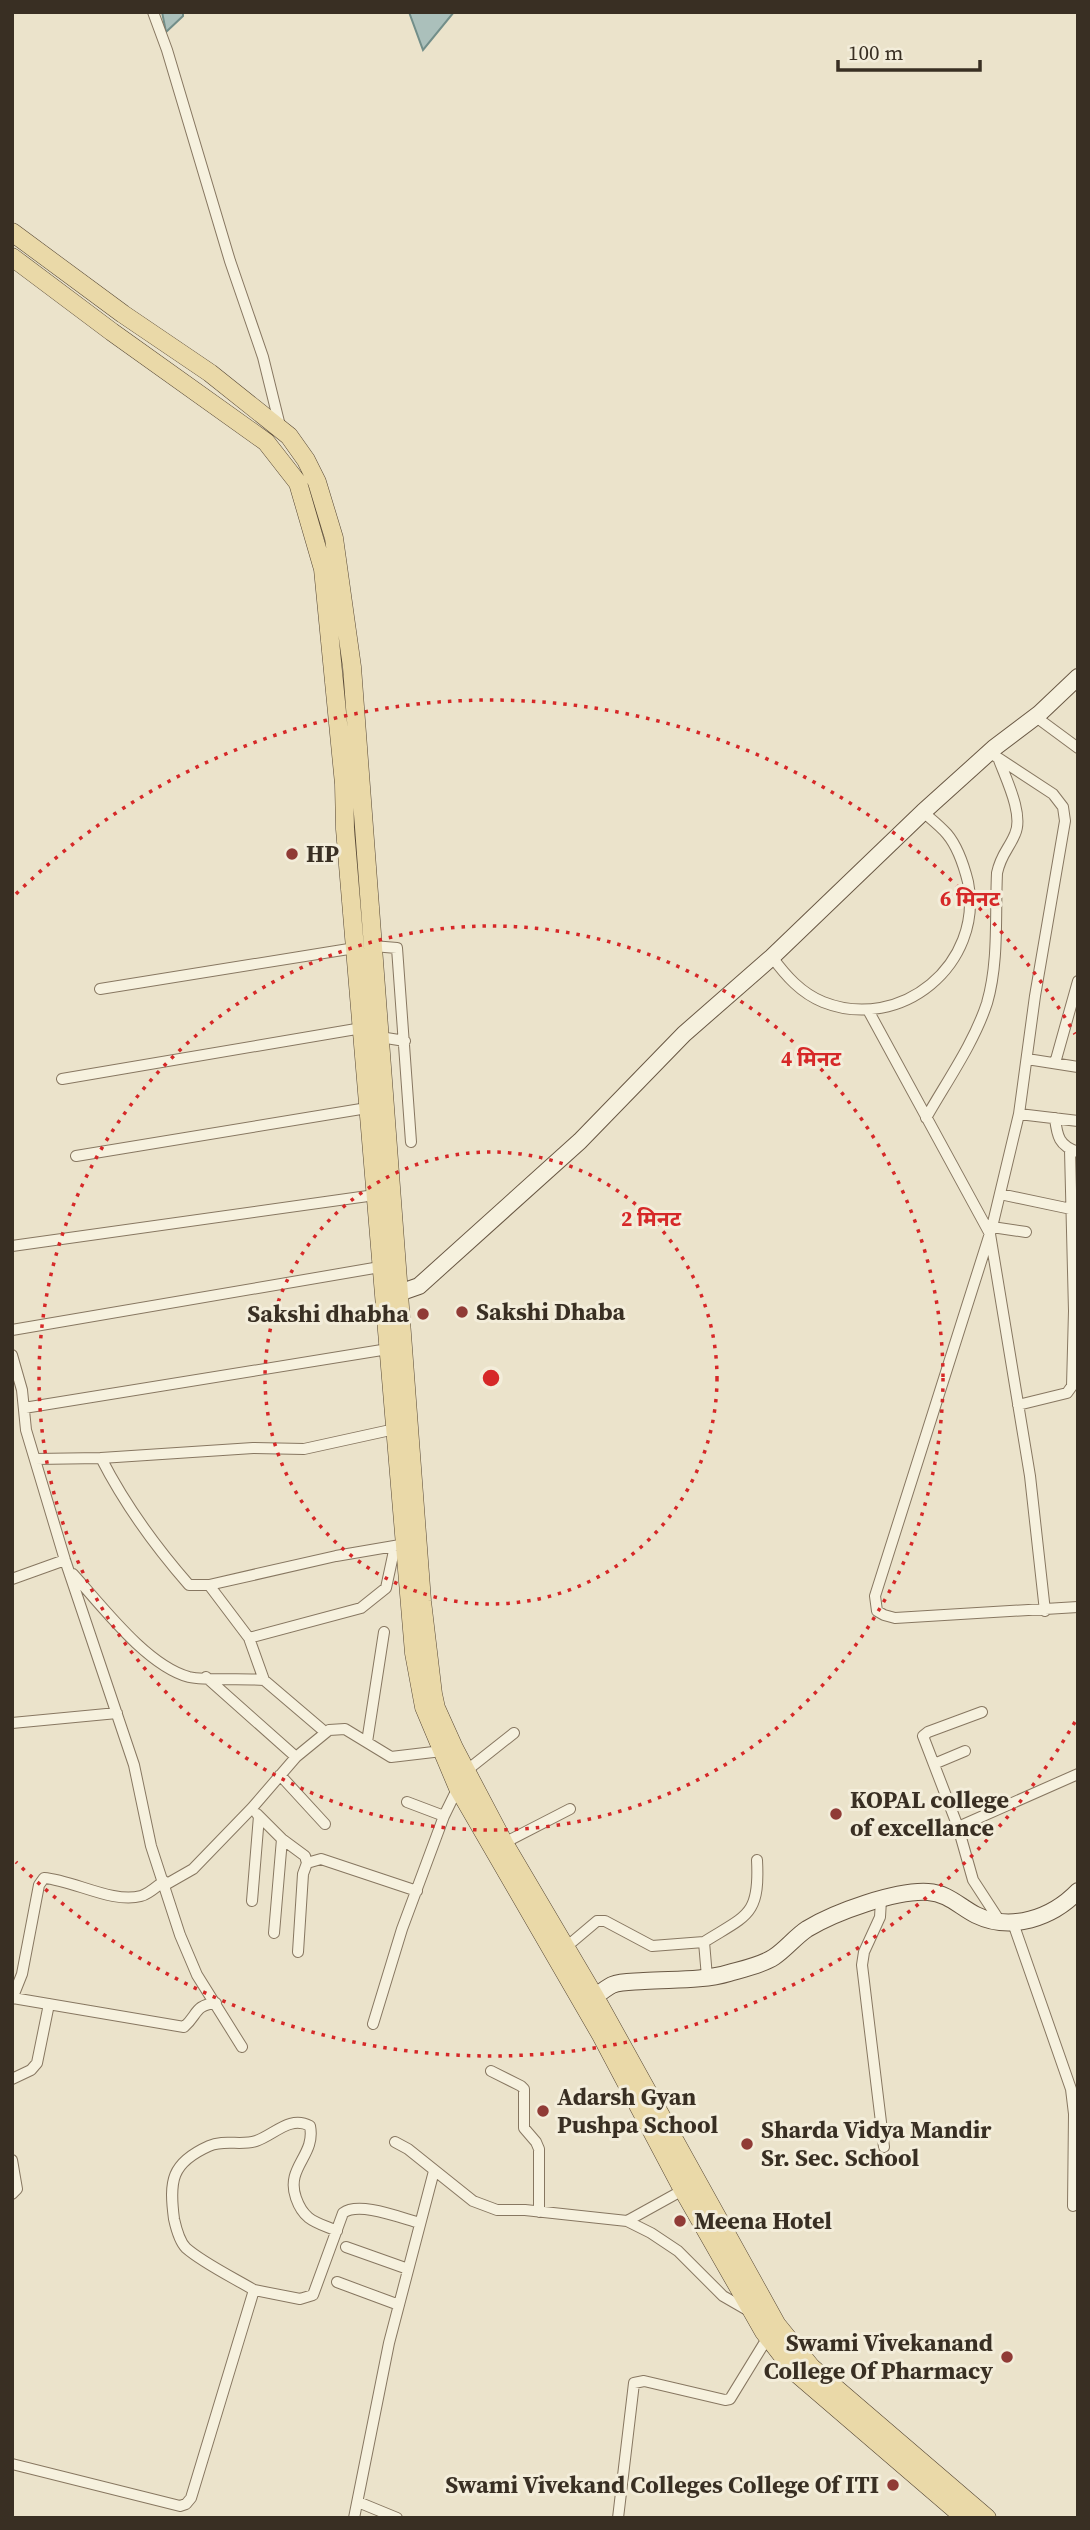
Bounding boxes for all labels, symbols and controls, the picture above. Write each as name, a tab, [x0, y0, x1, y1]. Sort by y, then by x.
scale bar	[838, 28, 980, 72]
text: 100 m	[848, 38, 903, 67]
place label: HP	[306, 837, 339, 870]
marker: HP	[284, 846, 300, 862]
text: 6 मिनट	[940, 884, 1001, 913]
text: 4 मिनट	[781, 1044, 842, 1073]
text: 2 मिनट	[621, 1204, 682, 1233]
place label: Sakshi Dhaba	[476, 1295, 626, 1328]
place label: Sakshi dhabha	[247, 1297, 409, 1330]
marker: Sakshi Dhaba	[454, 1304, 470, 1320]
marker: Sakshi dhabha	[415, 1306, 431, 1322]
centre of rings	[479, 1366, 503, 1390]
place label: KOPAL college of excellance	[850, 1783, 1009, 1844]
marker: KOPAL college of excellance	[828, 1806, 844, 1822]
place label: Adarsh Gyan Pushpa School	[557, 2080, 718, 2141]
marker: Adarsh Gyan Pushpa School	[535, 2103, 551, 2119]
place label: Sharda Vidya Mandir Sr. Sec. School	[761, 2113, 992, 2174]
marker: Sharda Vidya Mandir Sr. Sec. School	[739, 2136, 755, 2152]
place label: Meena Hotel	[694, 2204, 832, 2237]
marker: Meena Hotel	[672, 2213, 688, 2229]
place label: Swami Vivekanand College Of Pharmacy	[764, 2326, 993, 2387]
marker: Swami Vivekanand College Of Pharmacy	[999, 2349, 1015, 2365]
place label: Swami Vivekand Colleges College Of ITI	[445, 2468, 879, 2501]
marker: Swami Vivekand Colleges College Of ITI	[885, 2477, 901, 2493]

